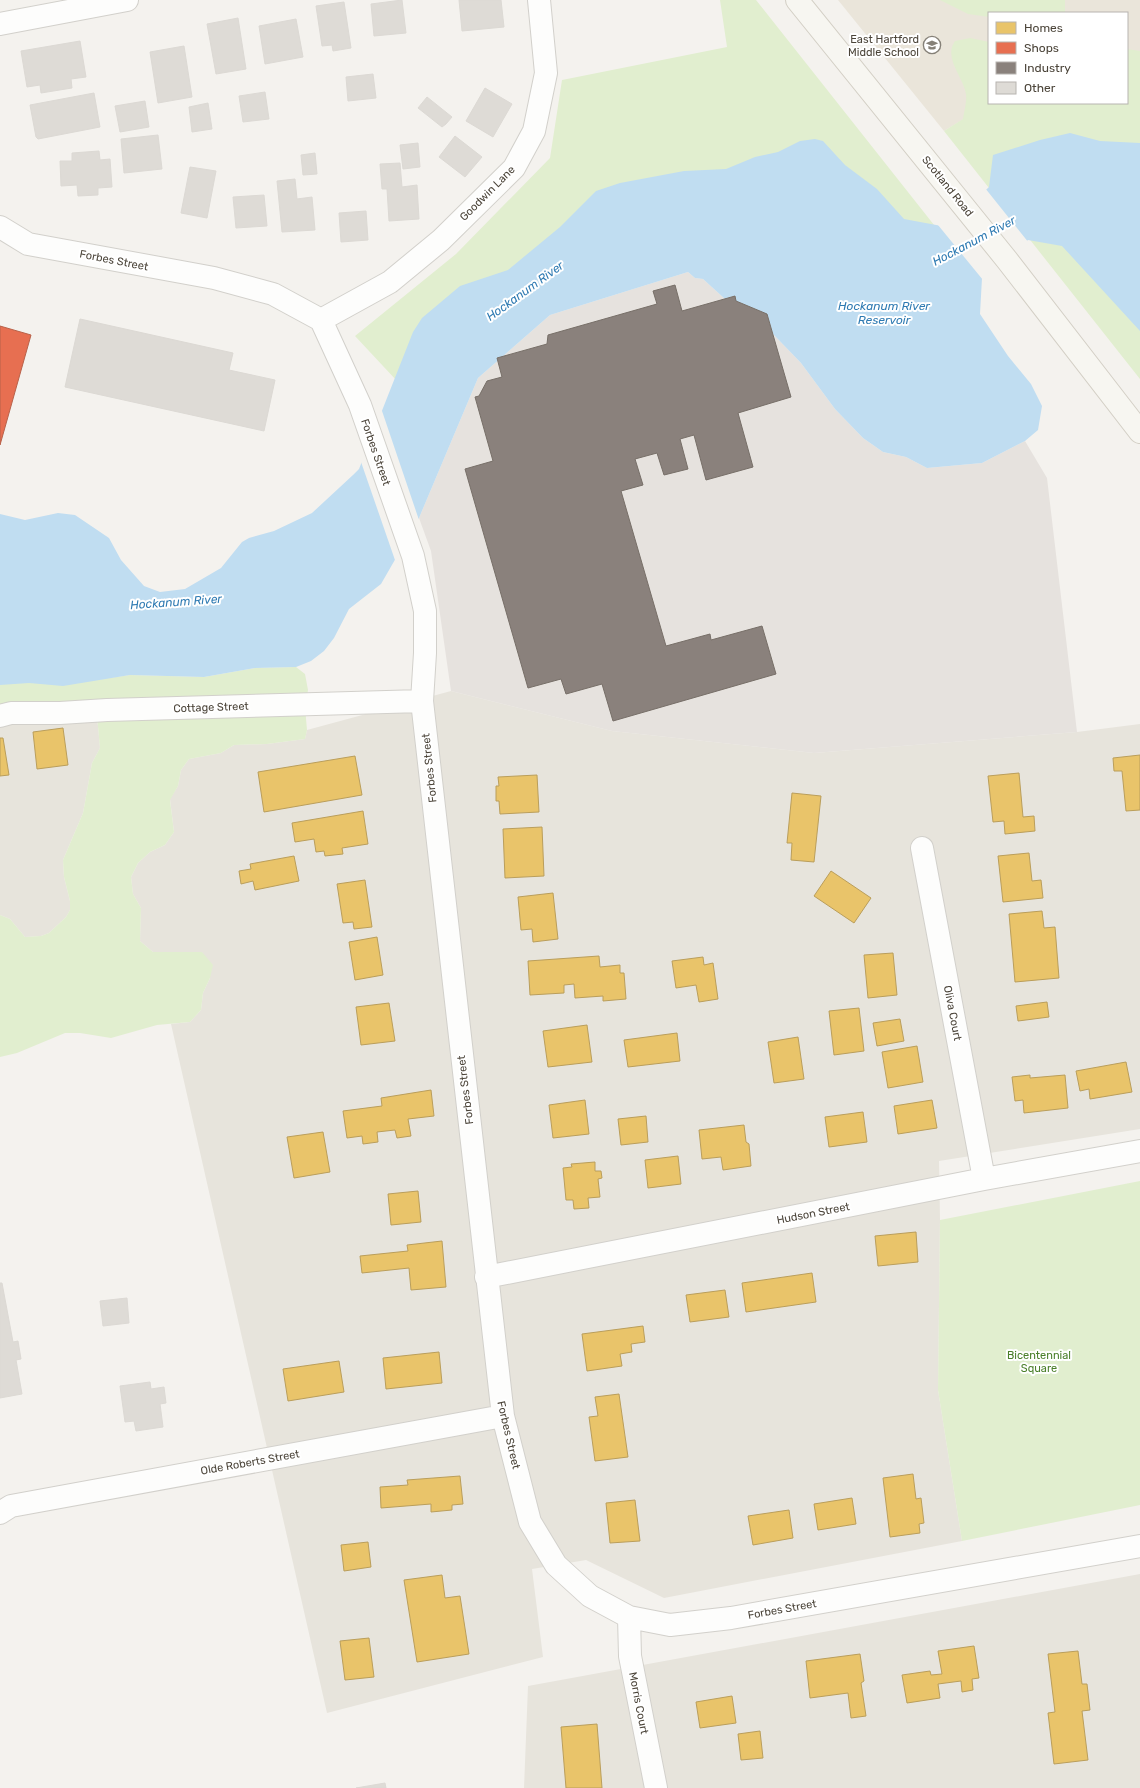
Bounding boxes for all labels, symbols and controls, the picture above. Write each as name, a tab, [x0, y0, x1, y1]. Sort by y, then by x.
legend	[988, 12, 1128, 104]
text: Homes	[1024, 21, 1063, 35]
place label: East Hartford Middle School	[848, 33, 919, 59]
school or university icon: East Hartford Middle School	[922, 35, 942, 55]
text: Shops	[1024, 41, 1059, 55]
text: Industry	[1024, 61, 1071, 75]
text: Other	[1024, 81, 1056, 95]
street label: Scotland Road	[919, 153, 976, 219]
street label: Goodwin Lane	[457, 163, 518, 224]
water label: Hockanum River	[930, 213, 1018, 269]
street label: Forbes Street	[78, 247, 150, 274]
water label: Hockanum River	[484, 258, 567, 324]
water label: Hockanum River Reservoir	[838, 299, 930, 327]
street label: Forbes Street	[358, 417, 393, 488]
water label: Hockanum River	[130, 592, 223, 612]
street label: Cottage Street	[173, 700, 250, 715]
street label: Forbes Street	[419, 732, 440, 803]
street label: Oliva Court	[941, 984, 964, 1043]
street label: Forbes Street	[455, 1054, 476, 1125]
street label: Hudson Street	[775, 1200, 851, 1227]
park label: Bicentennial Square	[1007, 1349, 1071, 1375]
street label: Forbes Street	[494, 1400, 523, 1471]
street label: Olde Roberts Street	[200, 1447, 301, 1478]
street label: Forbes Street	[747, 1597, 818, 1622]
street label: Morris Court	[626, 1671, 651, 1736]

